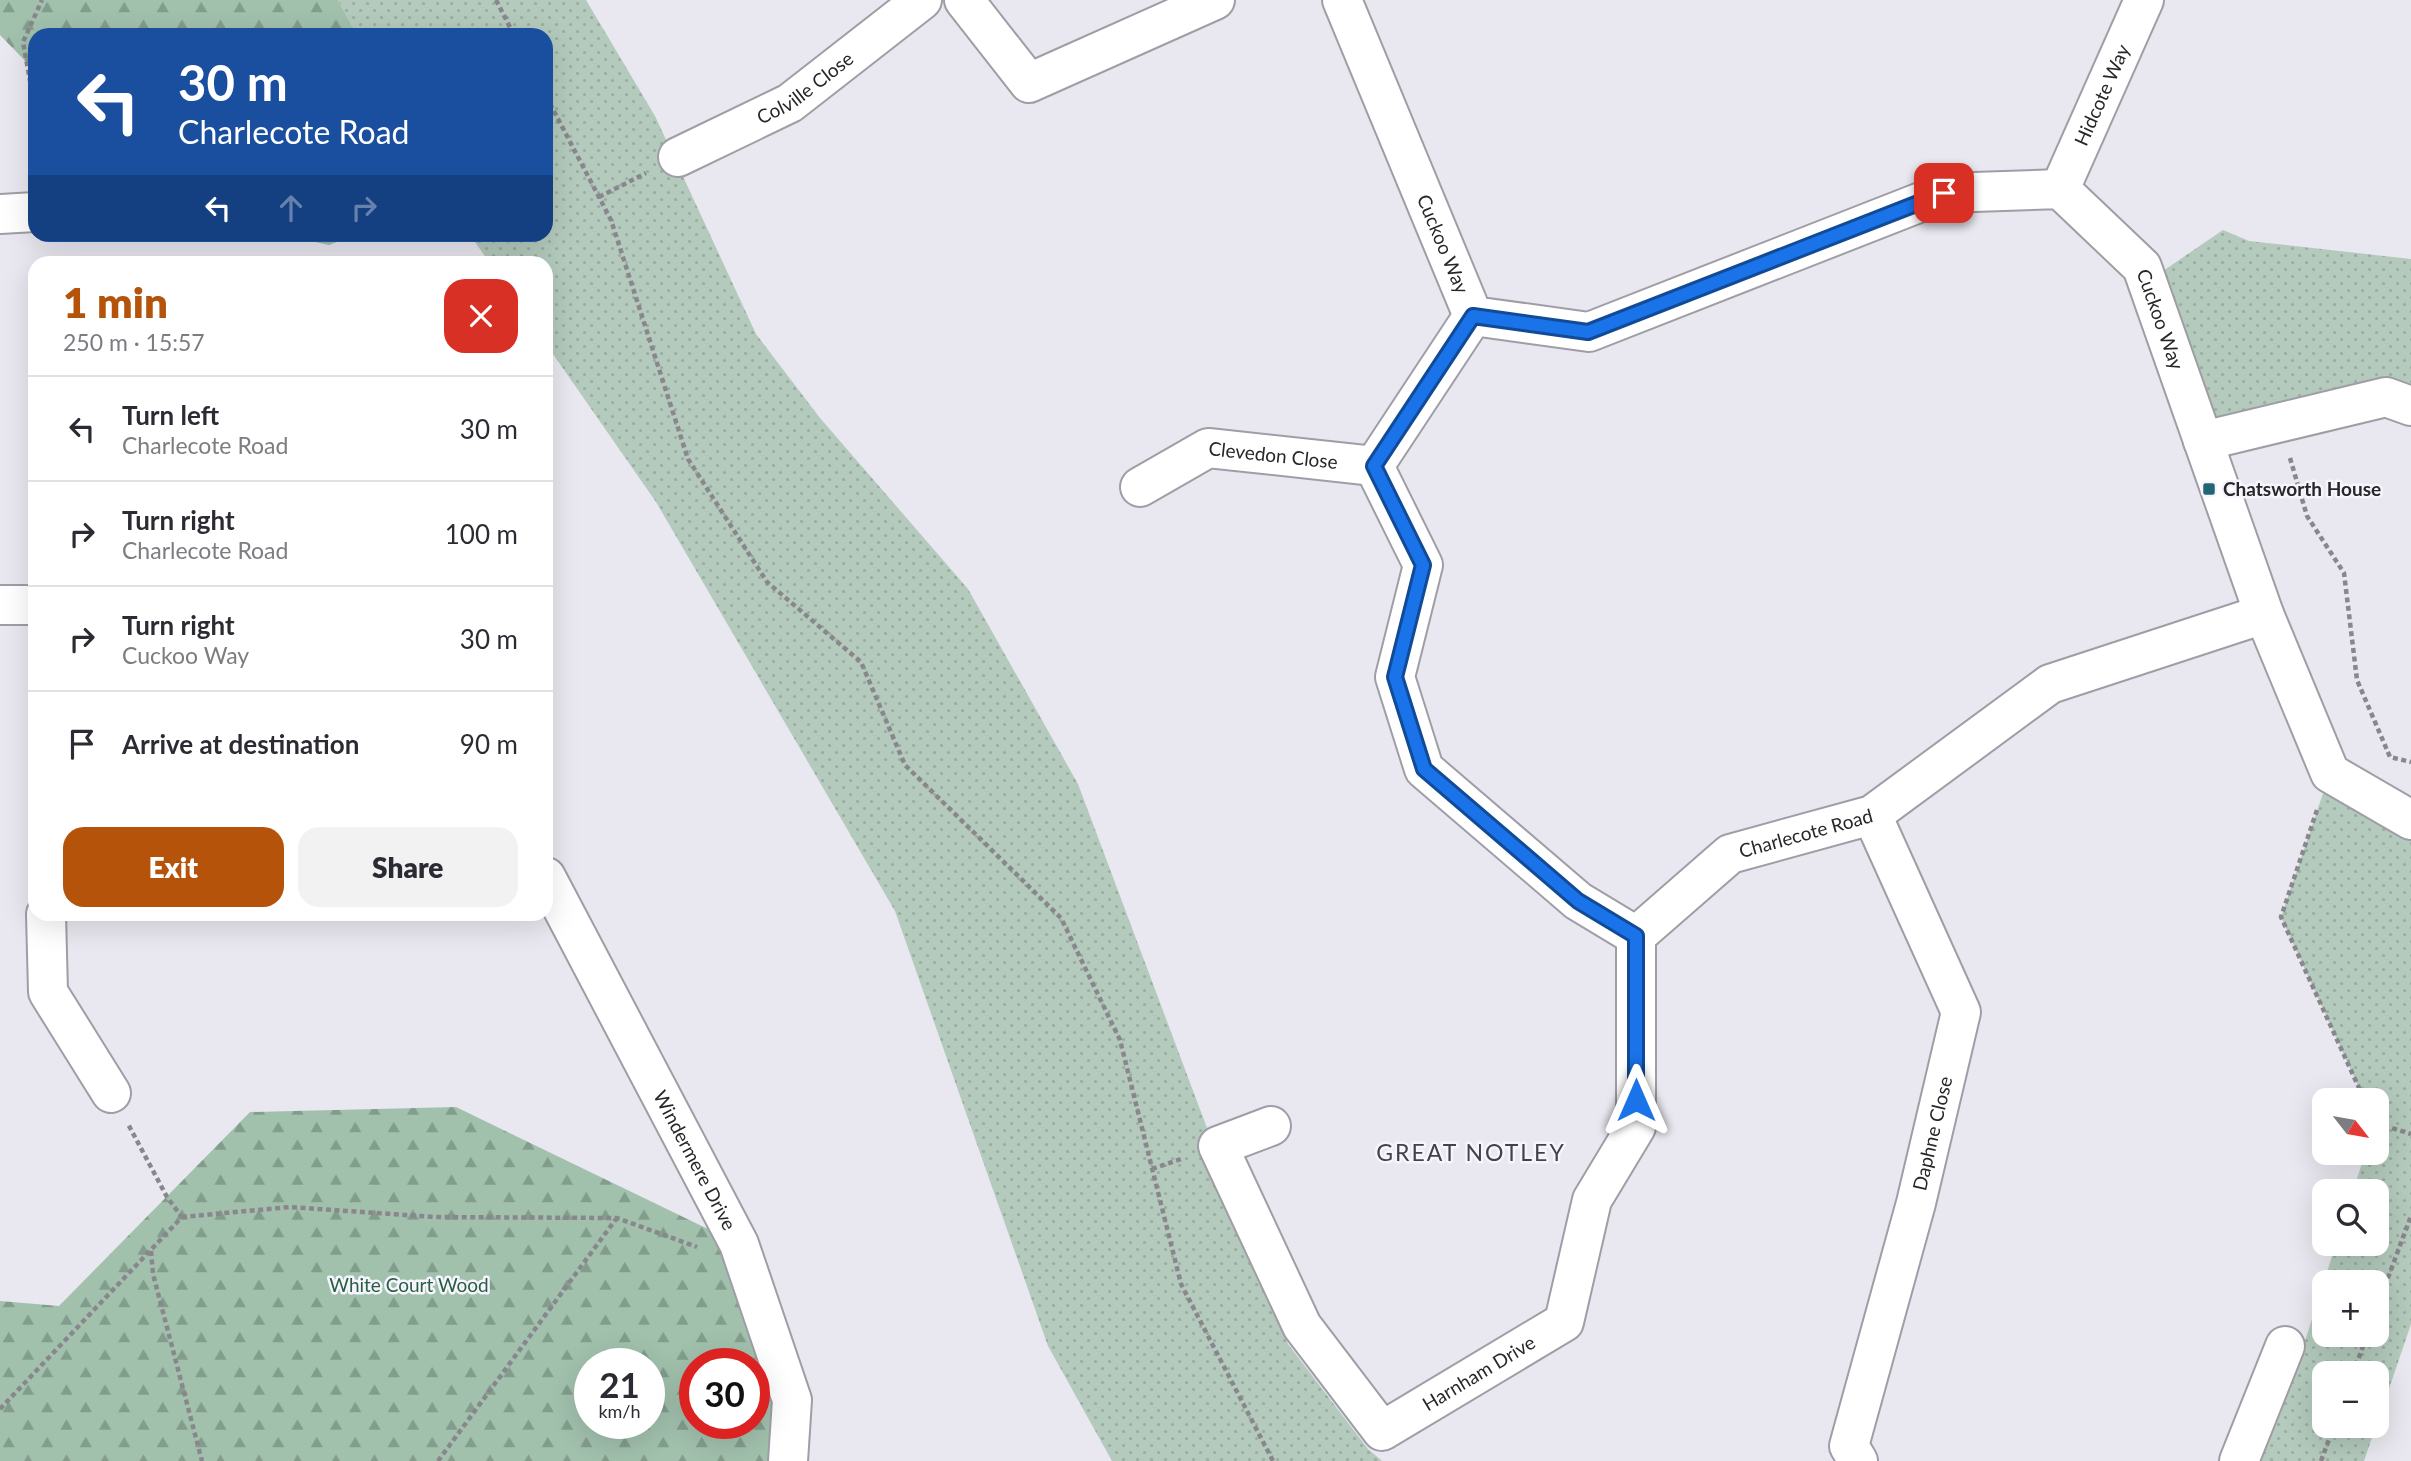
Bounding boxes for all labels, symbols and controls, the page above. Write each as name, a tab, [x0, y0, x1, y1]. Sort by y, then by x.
street label: Hidcote Way	[2069, 40, 2134, 149]
street label: Colville Close	[753, 46, 857, 128]
text: 30 m	[178, 53, 288, 111]
icon: left	[63, 56, 154, 147]
text: Charlecote Road	[178, 112, 410, 151]
pin	[1914, 163, 1974, 223]
icon: arrive	[1925, 174, 1963, 212]
icon: left	[199, 189, 237, 227]
icon: ahead	[272, 189, 310, 227]
icon: right	[345, 189, 383, 227]
street label: Cuckoo Way	[1413, 191, 1474, 297]
street label: Cuckoo Way	[2133, 266, 2189, 373]
text: 1 min	[63, 277, 168, 327]
button: close	[444, 279, 518, 353]
text: 250 m · 15:57	[63, 328, 205, 356]
text: Turn left	[122, 399, 219, 431]
icon: left	[63, 410, 101, 448]
text: 30 m	[460, 413, 518, 445]
text: Charlecote Road	[122, 431, 288, 459]
street label: Clevedon Close	[1208, 436, 1339, 473]
place label: Chatsworth House	[2223, 477, 2381, 500]
marker: Chatsworth House	[2201, 481, 2217, 497]
text: Turn right	[122, 504, 235, 536]
icon: right	[63, 515, 101, 553]
text: 100 m	[445, 518, 518, 550]
text: Charlecote Road	[122, 536, 288, 564]
text: Turn right	[122, 609, 235, 641]
icon: right	[63, 620, 101, 658]
text: 30 m	[460, 623, 518, 655]
text: Cuckoo Way	[122, 641, 249, 669]
icon: arrive	[63, 725, 101, 763]
text: Arrive at destination	[122, 728, 359, 760]
text: 90 m	[460, 728, 518, 760]
street label: Charlecote Road	[1736, 803, 1875, 862]
button: Exit	[63, 827, 284, 907]
button: Share	[298, 827, 518, 907]
position arrow	[1599, 1063, 1673, 1137]
street label: Daphne Close	[1907, 1074, 1956, 1193]
street label: Windermere Drive	[649, 1086, 742, 1234]
north arrow	[2312, 1088, 2389, 1166]
map controls	[2312, 1088, 2389, 1438]
district label: GREAT NOTLEY	[1376, 1138, 1566, 1166]
button: search	[2312, 1179, 2389, 1256]
button: +	[2312, 1270, 2389, 1347]
park label: White Court Wood	[329, 1273, 489, 1296]
street label: Harnham Drive	[1418, 1330, 1539, 1415]
speed limit sign: 30	[679, 1348, 770, 1439]
button: −	[2312, 1361, 2389, 1438]
text: 21	[599, 1363, 640, 1405]
text: km/h	[598, 1400, 641, 1422]

